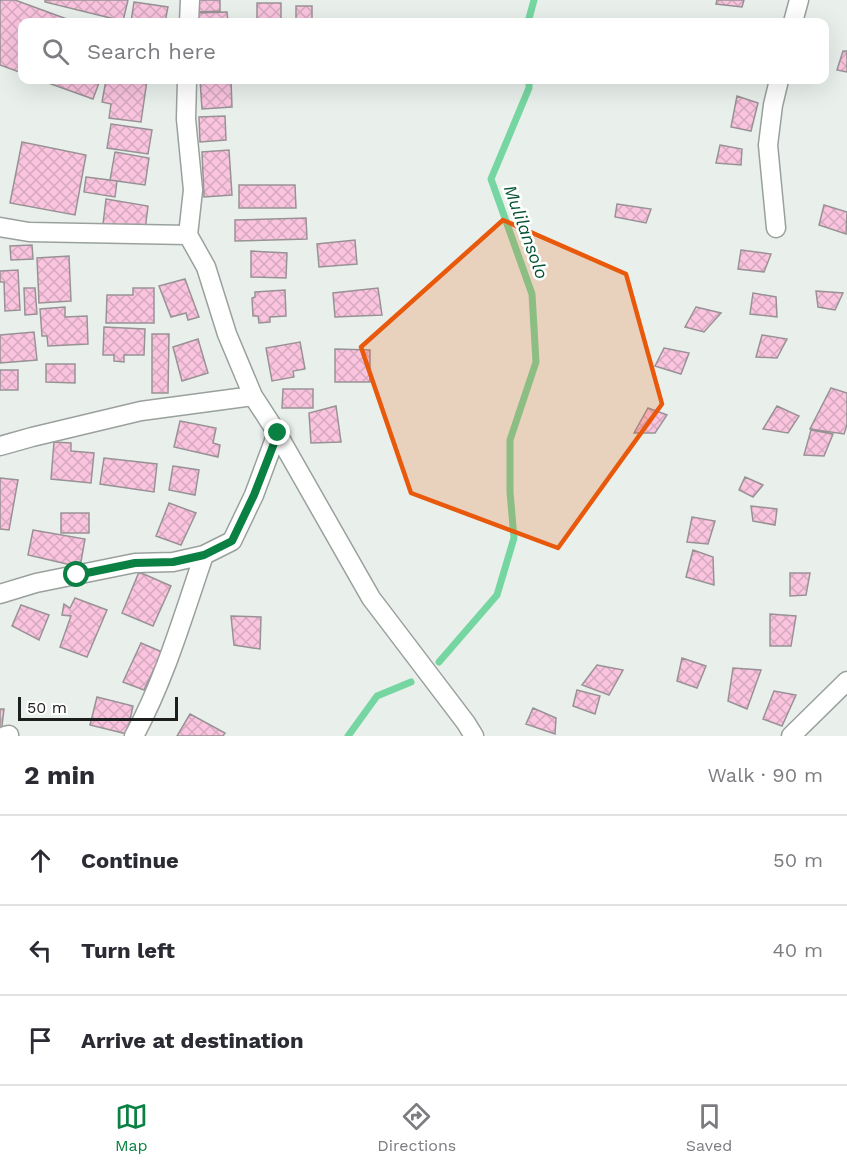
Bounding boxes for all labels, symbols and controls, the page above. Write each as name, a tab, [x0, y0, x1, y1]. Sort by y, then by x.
search box	[18, 18, 829, 84]
icon: search	[39, 35, 72, 68]
text: Search here	[87, 39, 216, 64]
water label: Mulilansolo	[500, 182, 553, 282]
route end	[264, 419, 290, 445]
route start	[63, 561, 89, 587]
scale bar	[18, 694, 178, 722]
text: 50 m	[27, 698, 67, 717]
text: 2 min	[24, 760, 95, 790]
text: Walk · 90 m	[707, 763, 823, 787]
icon: ahead	[24, 844, 57, 877]
text: Continue	[81, 848, 179, 873]
text: 50 m	[773, 848, 823, 872]
icon: left	[24, 934, 57, 967]
text: Turn left	[81, 938, 175, 963]
text: 40 m	[772, 938, 823, 962]
icon: arrive	[24, 1024, 57, 1057]
text: Arrive at destination	[81, 1028, 304, 1053]
tab: Map	[115, 1100, 148, 1155]
tab: Directions	[377, 1100, 456, 1155]
tab: Saved	[686, 1100, 732, 1155]

